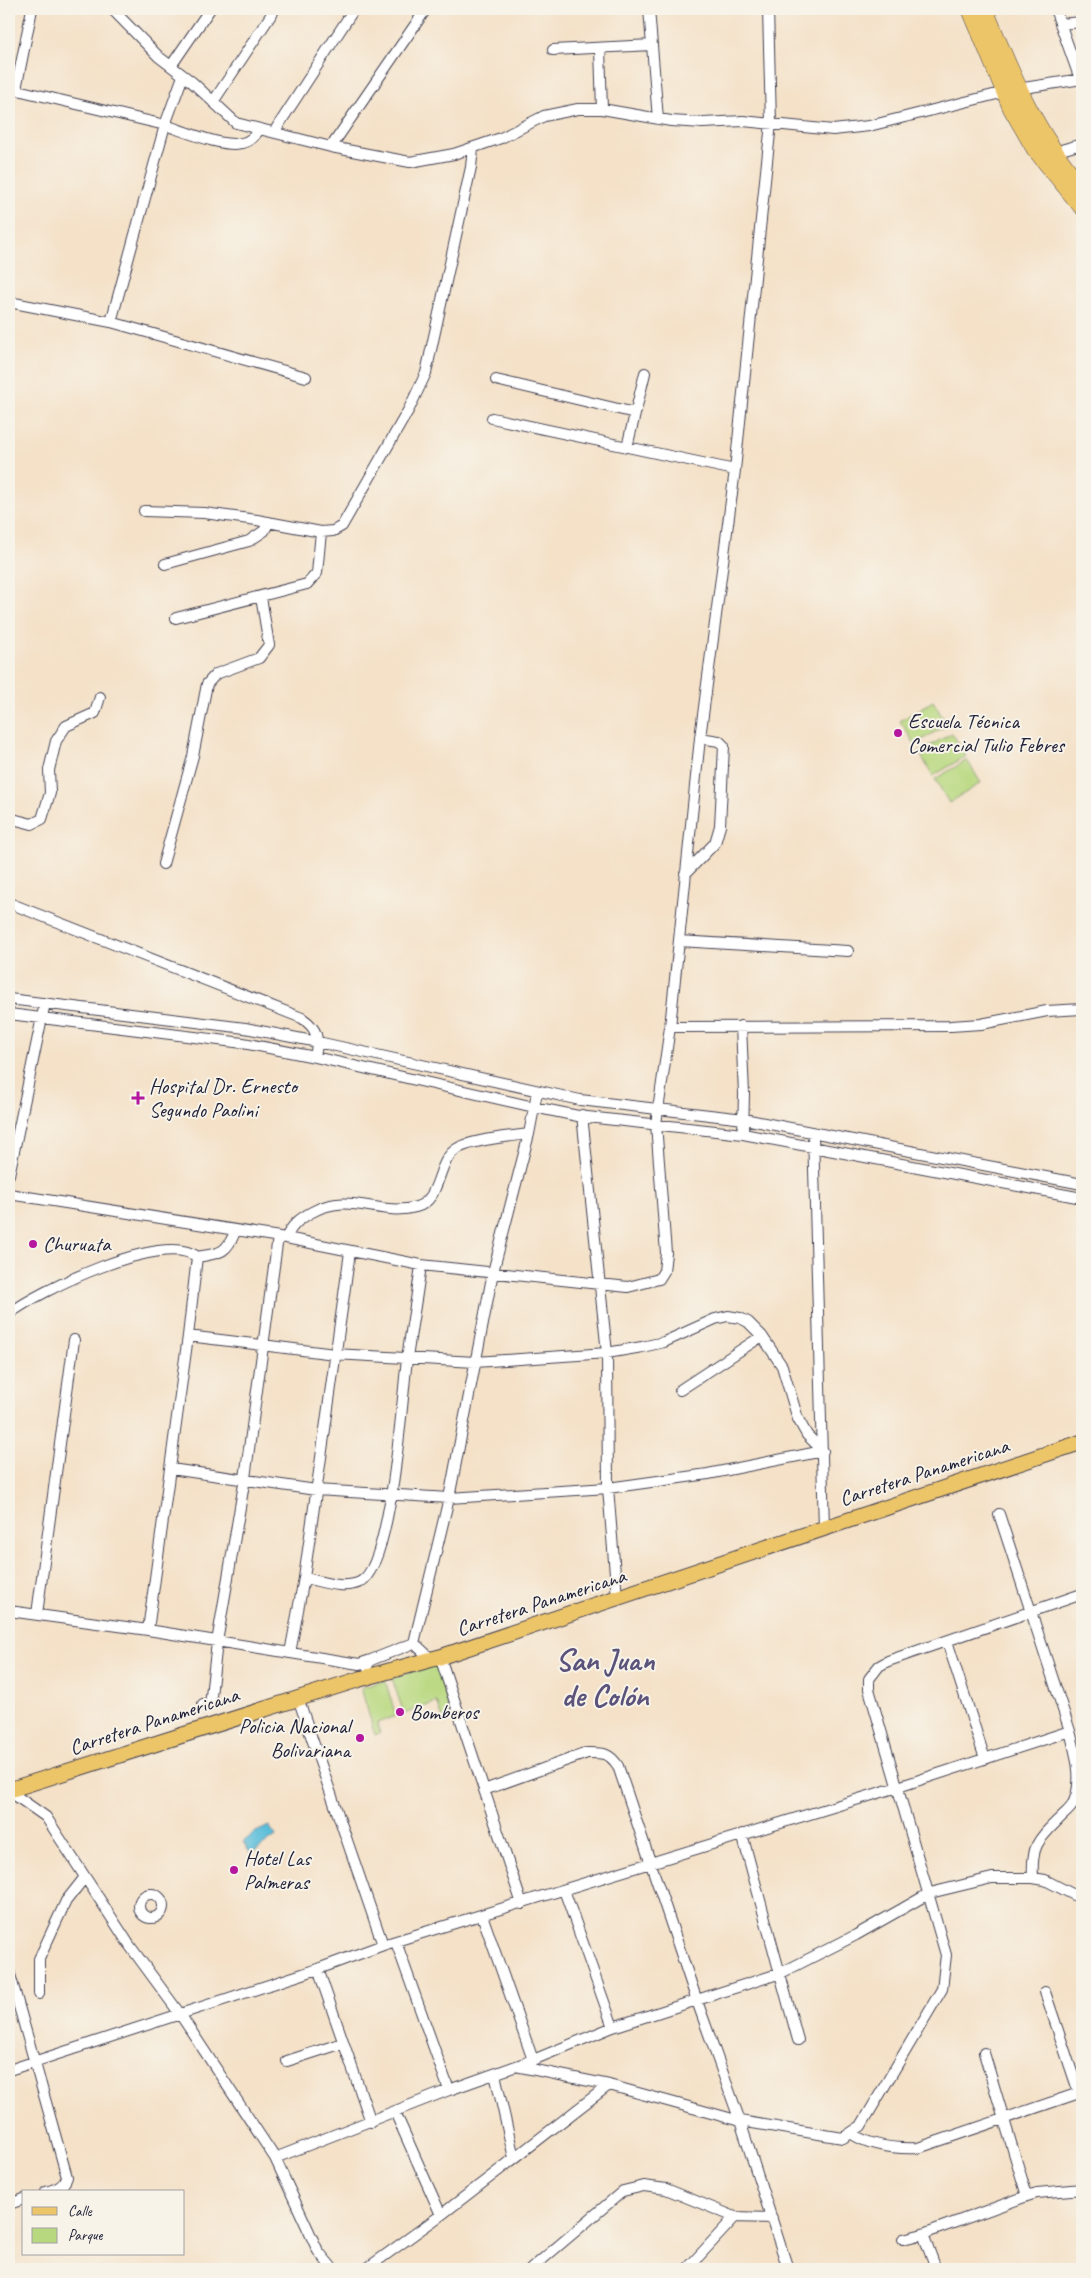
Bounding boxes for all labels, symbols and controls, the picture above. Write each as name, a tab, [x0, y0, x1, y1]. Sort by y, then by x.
place label: Escuela Técnica Comercial Tulio Febres	[908, 708, 1066, 758]
marker: Escuela Técnica Comercial Tulio Febres	[892, 727, 904, 739]
place label: Hospital Dr. Ernesto Segundo Paolini	[149, 1073, 299, 1123]
marker: Hospital Dr. Ernesto Segundo Paolini	[131, 1091, 145, 1105]
place label: Churuata	[43, 1231, 112, 1257]
marker: Churuata	[27, 1238, 39, 1250]
street label: Carretera Panamericana	[836, 1432, 1014, 1512]
street label: Carretera Panamericana	[453, 1562, 631, 1642]
district label: San Juan de Colón	[555, 1640, 655, 1715]
street label: Carretera Panamericana	[66, 1681, 244, 1761]
place label: Bomberos	[410, 1699, 480, 1725]
marker: Bomberos	[394, 1706, 406, 1718]
place label: Policia Nacional Bolivariana	[239, 1713, 353, 1763]
marker: Policia Nacional Bolivariana	[354, 1732, 366, 1744]
place label: Hotel Las Palmeras	[244, 1845, 312, 1895]
marker: Hotel Las Palmeras	[228, 1864, 240, 1876]
legend	[22, 2190, 185, 2256]
text: Calle	[68, 2202, 93, 2221]
text: Parque	[68, 2226, 104, 2245]

